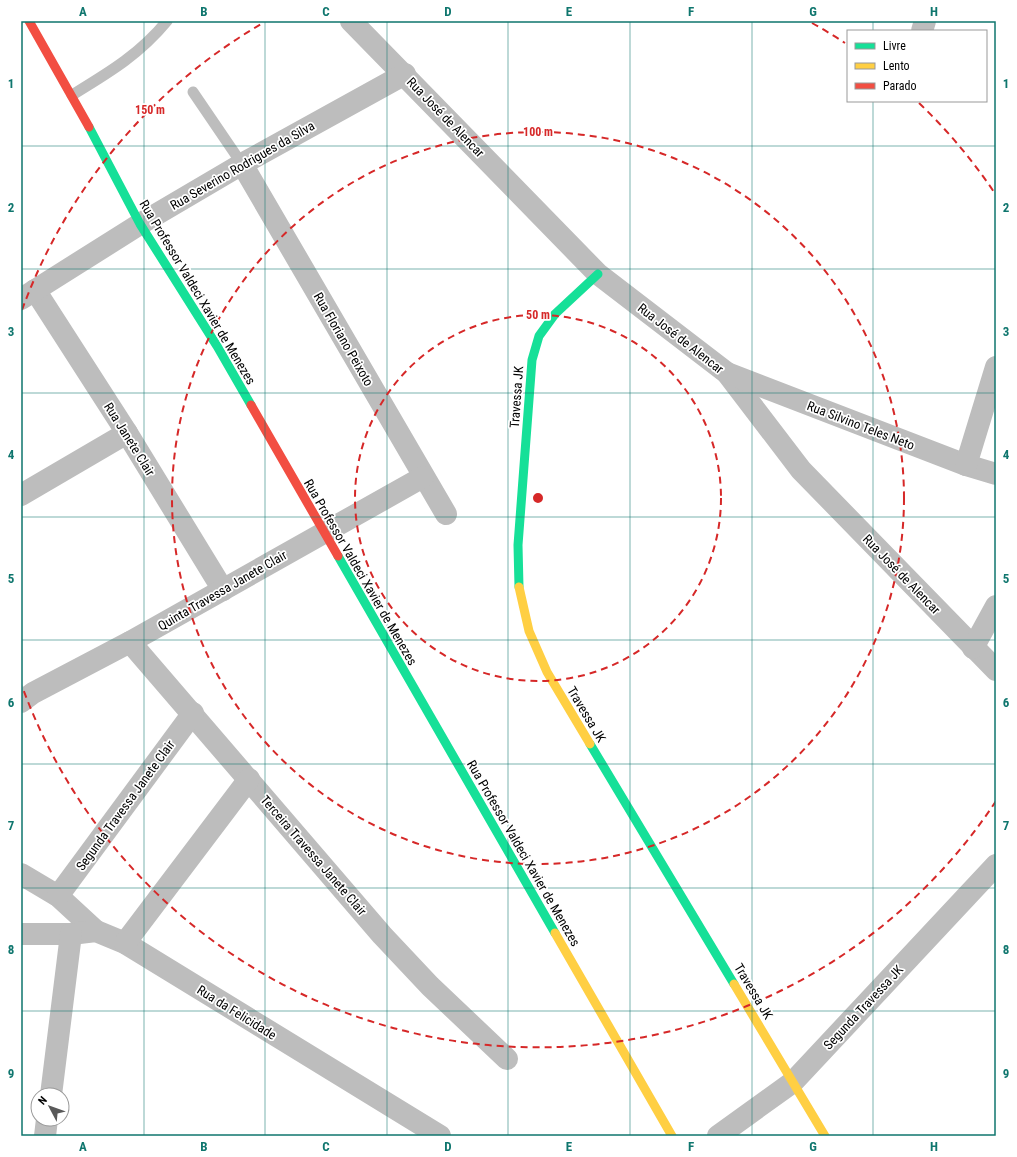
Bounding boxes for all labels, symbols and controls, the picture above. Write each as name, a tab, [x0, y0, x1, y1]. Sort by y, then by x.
text: A	[79, 4, 87, 19]
text: B	[200, 4, 208, 19]
text: C	[322, 4, 330, 19]
text: D	[444, 4, 452, 19]
text: E	[566, 4, 573, 19]
text: F	[688, 4, 694, 19]
text: G	[809, 4, 817, 19]
text: H	[930, 4, 938, 19]
legend	[847, 30, 987, 102]
text: Livre	[883, 39, 906, 53]
text: Lento	[883, 59, 910, 73]
street label: Rua José de Alencar	[404, 74, 487, 160]
text: 1	[8, 76, 14, 91]
text: 1	[1003, 76, 1009, 91]
text: Parado	[883, 79, 916, 93]
text: 150 m	[135, 103, 165, 117]
street label: Rua Severino Rodrigues da Silva	[167, 118, 317, 213]
text: 100 m	[523, 125, 553, 139]
street label: Rua Professor Valdeci Xavier de Menezes	[136, 197, 259, 387]
text: 2	[8, 200, 15, 215]
text: 2	[1003, 200, 1010, 215]
street label: Rua Floriano Peixoto	[311, 290, 376, 389]
street label: Rua José de Alencar	[635, 300, 727, 377]
text: 50 m	[526, 308, 550, 322]
text: 3	[8, 324, 14, 339]
text: 3	[1003, 324, 1009, 339]
street label: Travessa JK	[507, 365, 526, 429]
street label: Rua Silvino Teles Neto	[805, 398, 917, 453]
street label: Rua Janete Clair	[101, 400, 158, 479]
text: 4	[8, 447, 15, 462]
text: 4	[1003, 447, 1010, 462]
street label: Rua Professor Valdeci Xavier de Menezes	[301, 477, 420, 668]
centre of rings	[531, 491, 545, 505]
street label: Rua José de Alencar	[860, 531, 943, 617]
street label: Quinta Travessa Janete Clair	[155, 547, 289, 634]
text: 5	[8, 571, 15, 586]
text: 5	[1003, 571, 1010, 586]
street label: Travessa JK	[564, 684, 609, 746]
text: 6	[8, 695, 15, 710]
text: 6	[1003, 695, 1010, 710]
street label: Segunda Travessa Janete Clair	[73, 737, 178, 873]
street label: Rua Professor Valdeci Xavier de Menezes	[464, 758, 583, 949]
street label: Terceira Travessa Janete Clair	[257, 792, 370, 918]
text: 7	[8, 818, 15, 833]
text: 7	[1003, 818, 1010, 833]
text: 8	[8, 942, 14, 957]
text: 8	[1003, 942, 1009, 957]
street label: Travessa JK	[731, 961, 776, 1023]
street label: Segunda Travessa JK	[821, 962, 907, 1052]
street label: Rua da Felicidade	[194, 982, 279, 1043]
text: 9	[8, 1066, 14, 1081]
text: 9	[1003, 1066, 1009, 1081]
north arrow	[30, 1087, 70, 1127]
text: N	[36, 1094, 50, 1108]
text: A	[79, 1139, 87, 1154]
text: B	[200, 1139, 208, 1154]
text: C	[322, 1139, 330, 1154]
text: D	[444, 1139, 452, 1154]
text: E	[566, 1139, 573, 1154]
text: F	[688, 1139, 694, 1154]
text: G	[809, 1139, 817, 1154]
text: H	[930, 1139, 938, 1154]

